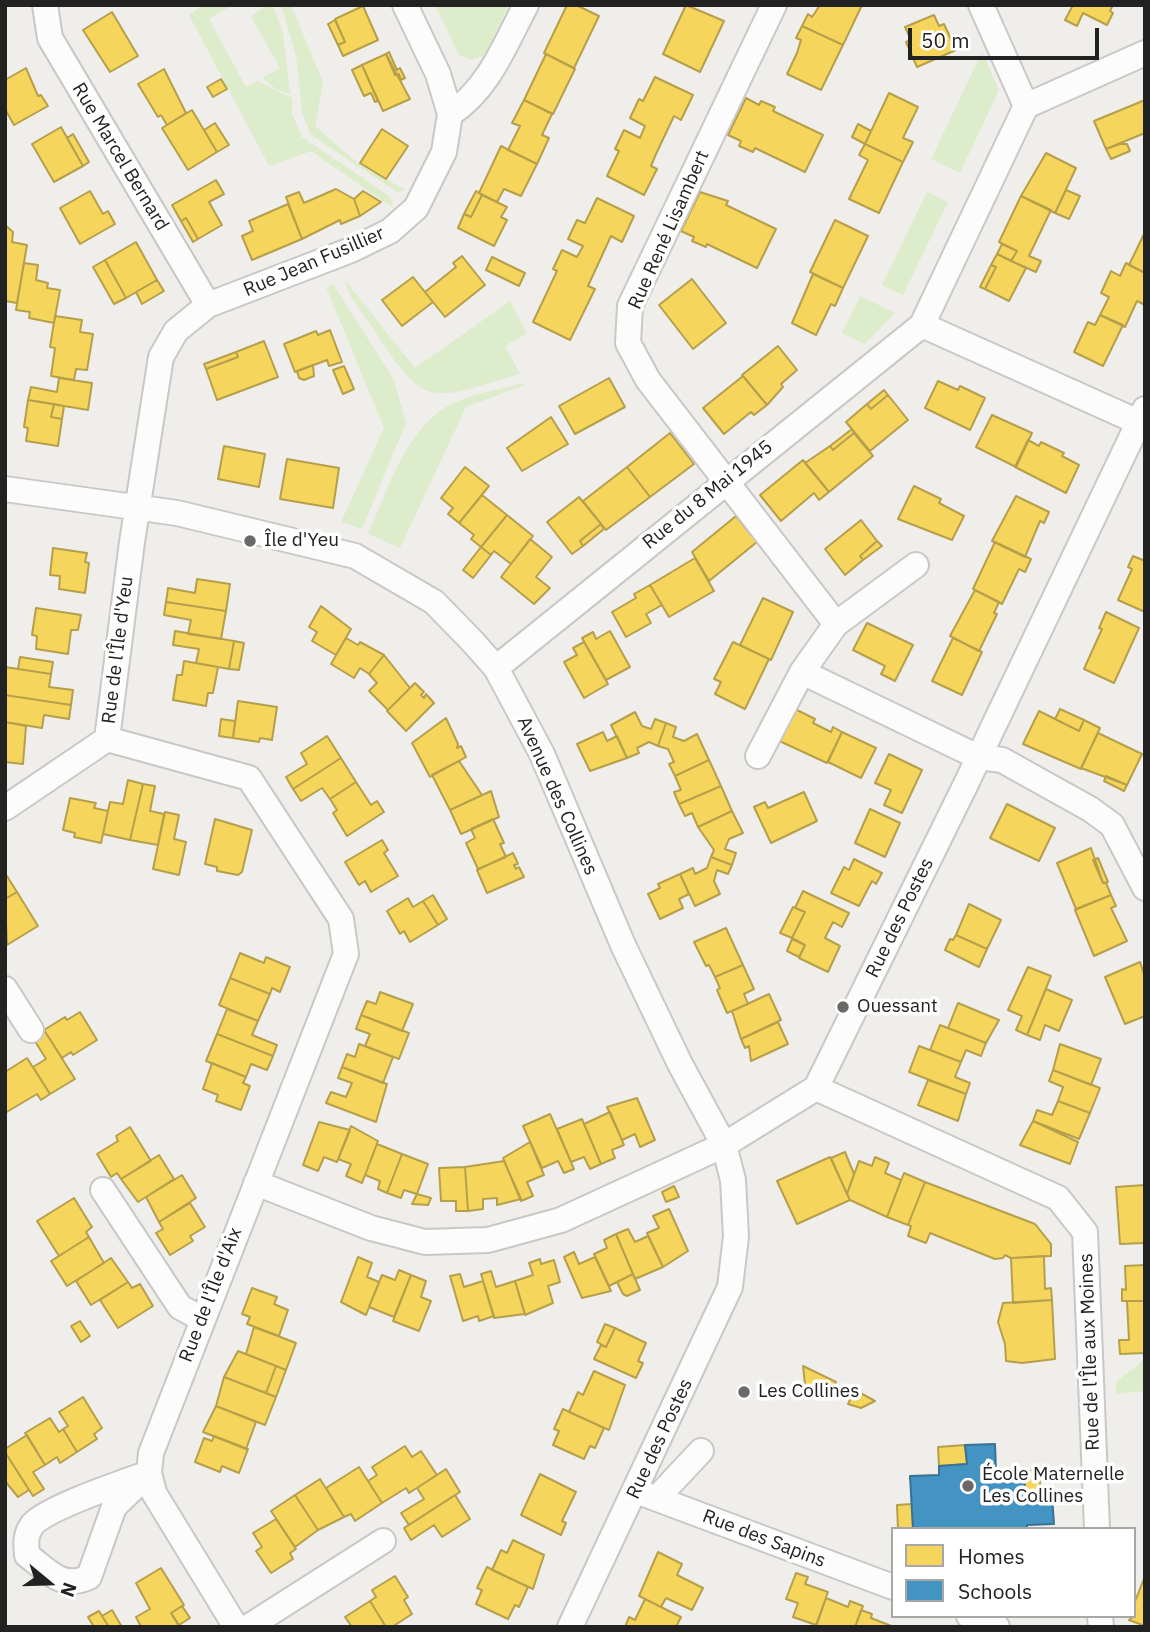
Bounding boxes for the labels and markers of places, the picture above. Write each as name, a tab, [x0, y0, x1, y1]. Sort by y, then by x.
place label: Île d'Yeu	[264, 530, 339, 552]
marker: Île d'Yeu	[242, 533, 258, 549]
place label: Ouessant	[857, 996, 938, 1018]
marker: Ouessant	[835, 999, 851, 1015]
place label: Les Collines	[758, 1381, 859, 1403]
marker: Les Collines	[736, 1384, 752, 1400]
place label: École Maternelle Les Collines	[982, 1464, 1125, 1508]
marker: École Maternelle Les Collines	[960, 1478, 976, 1494]

